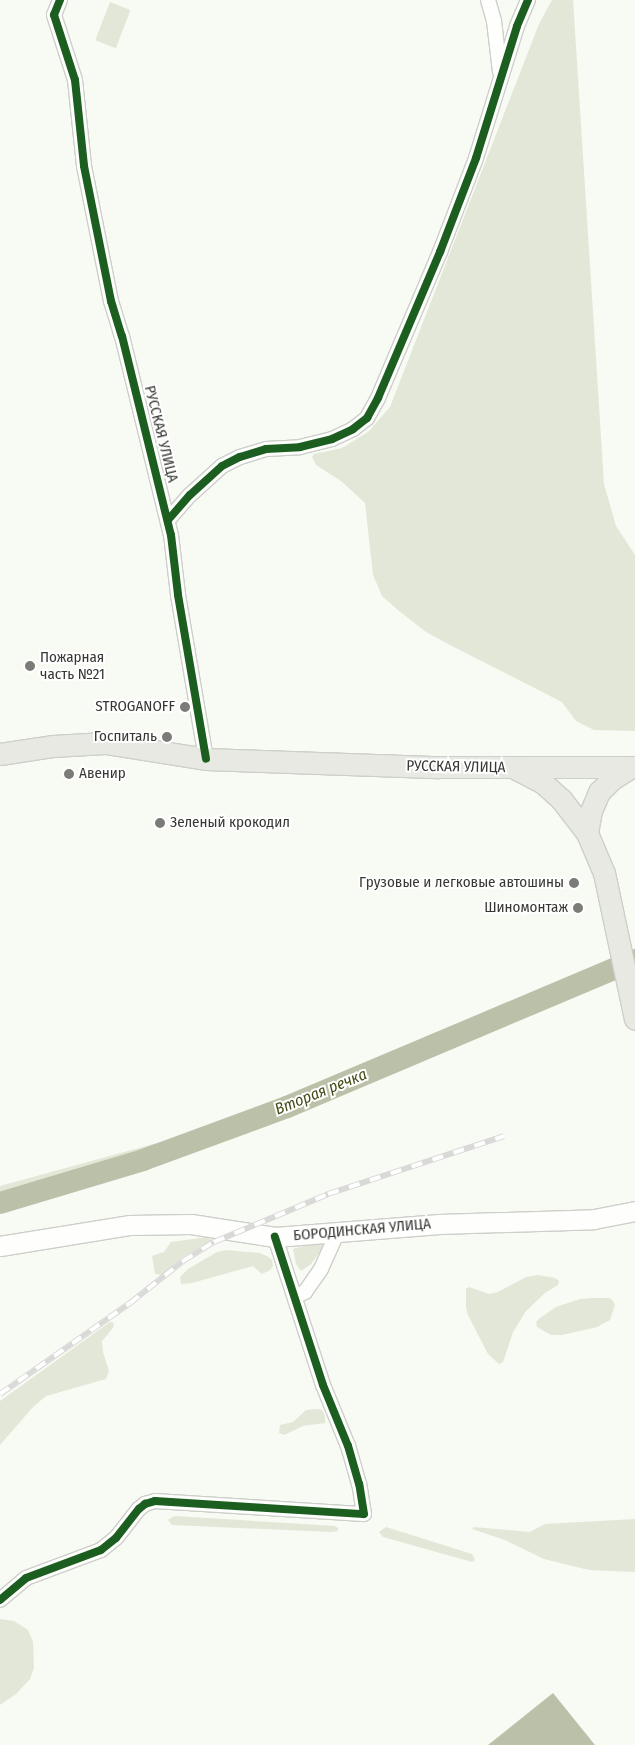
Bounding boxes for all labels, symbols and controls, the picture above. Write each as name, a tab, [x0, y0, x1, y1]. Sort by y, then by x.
street label: РУССКАЯ УЛИЦА	[140, 384, 182, 484]
place label: Пожарная часть №21	[40, 648, 105, 683]
marker: Пожарная часть №21	[24, 660, 36, 672]
place label: STROGANOFF	[95, 698, 175, 716]
marker: STROGANOFF	[179, 701, 191, 713]
place label: Госпиталь	[94, 728, 157, 746]
marker: Госпиталь	[161, 731, 173, 743]
street label: РУССКАЯ УЛИЦА	[406, 757, 506, 777]
place label: Авенир	[79, 765, 126, 783]
marker: Авенир	[63, 768, 75, 780]
place label: Зеленый крокодил	[170, 814, 290, 832]
marker: Зеленый крокодил	[154, 817, 166, 829]
place label: Грузовые и легковые автошины	[359, 874, 564, 892]
marker: Грузовые и легковые автошины	[568, 877, 580, 889]
place label: Шиномонтаж	[484, 899, 568, 917]
marker: Шиномонтаж	[572, 902, 584, 914]
water label: Вторая речка	[272, 1065, 370, 1119]
street label: БОРОДИНСКАЯ УЛИЦА	[292, 1215, 432, 1245]

